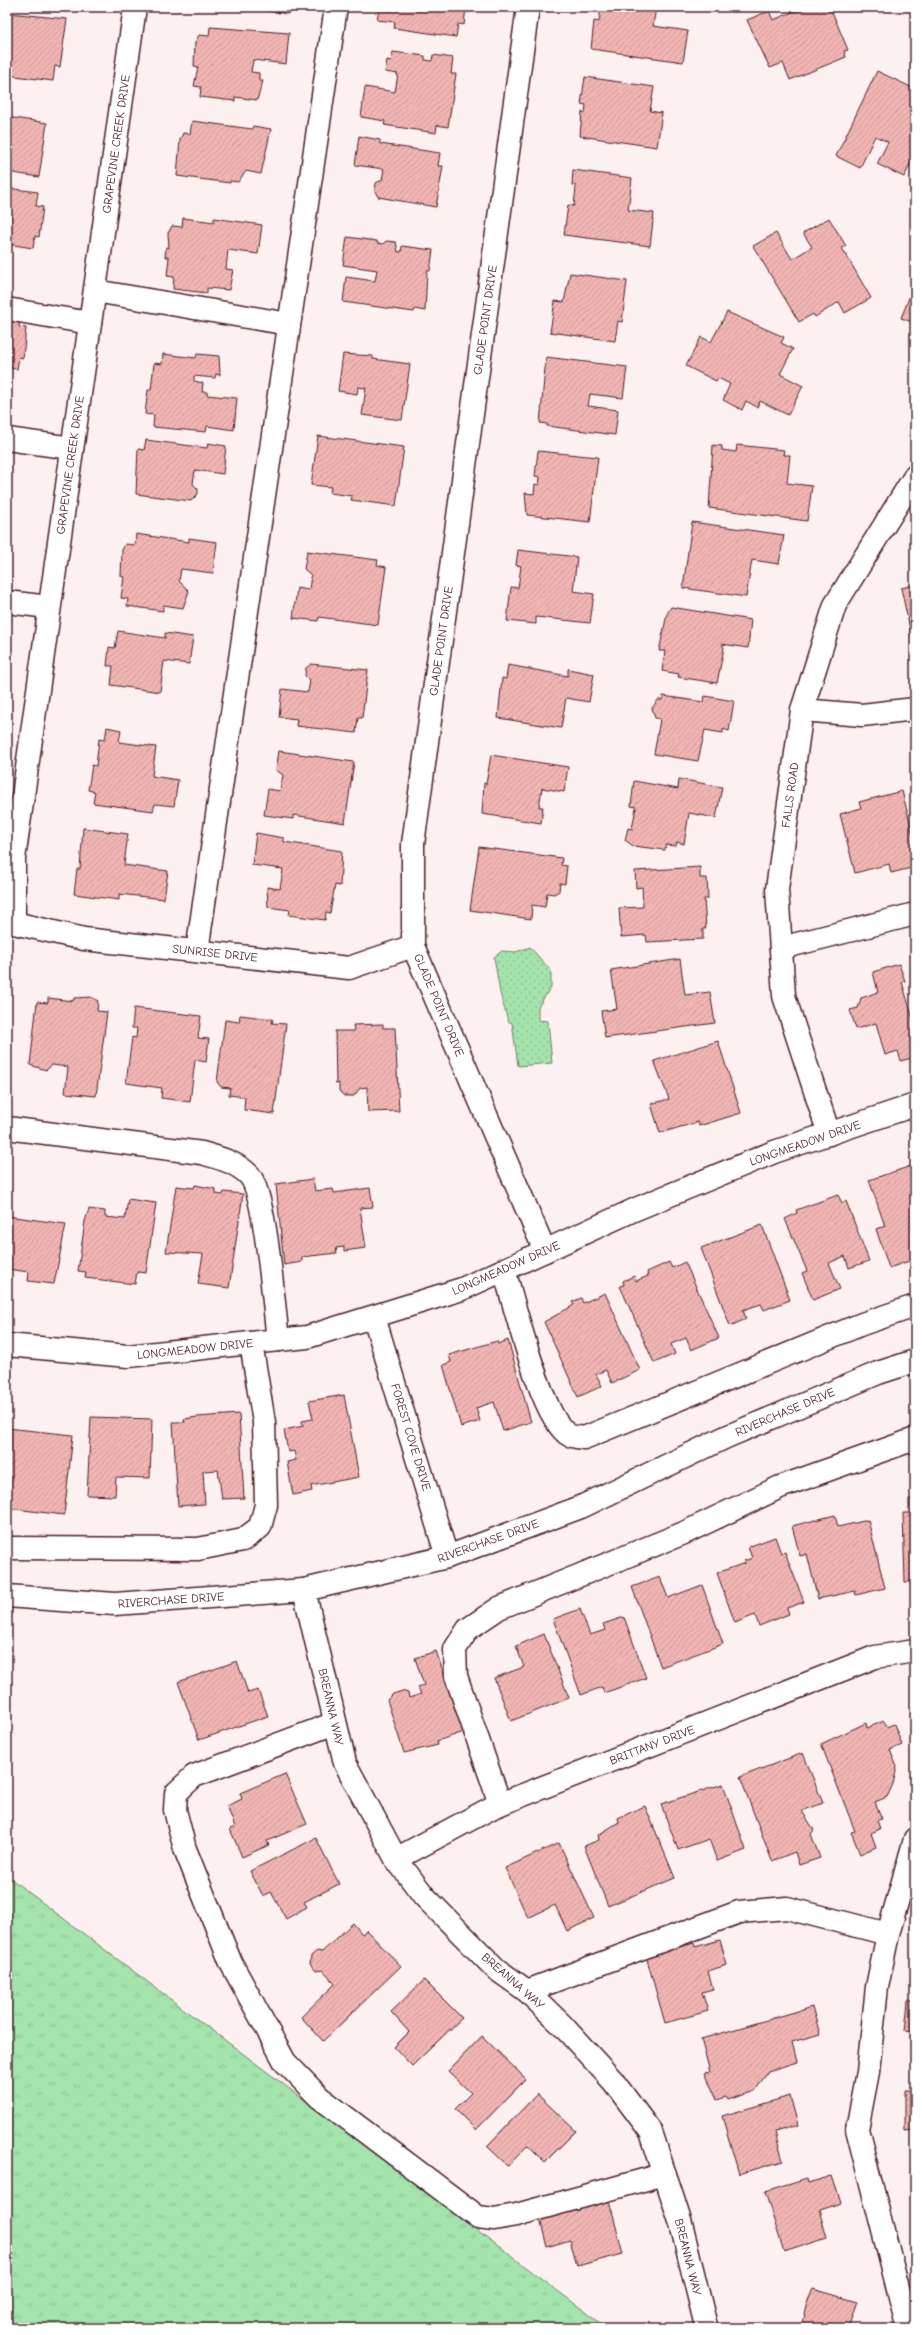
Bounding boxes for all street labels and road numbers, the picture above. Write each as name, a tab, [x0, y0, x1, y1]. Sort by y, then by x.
street label: GRAPEVINE CREEK DRIVE	[99, 74, 133, 214]
street label: GLADE POINT DRIVE	[470, 264, 500, 376]
street label: GRAPEVINE CREEK DRIVE	[53, 395, 87, 535]
street label: GLADE POINT DRIVE	[426, 585, 456, 697]
street label: FALLS ROAD	[778, 761, 802, 829]
street label: SUNRISE DRIVE	[172, 942, 258, 964]
street label: GLADE POINT DRIVE	[411, 951, 467, 1059]
street label: LONGMEADOW DRIVE	[748, 1117, 862, 1169]
street label: LONGMEADOW DRIVE	[450, 1238, 562, 1298]
street label: LONGMEADOW DRIVE	[136, 1336, 254, 1362]
street label: FOREST COVE DRIVE	[388, 1382, 434, 1492]
street label: RIVERCHASE DRIVE	[733, 1385, 837, 1439]
street label: RIVERCHASE DRIVE	[436, 1516, 540, 1566]
street label: RIVERCHASE DRIVE	[117, 1589, 225, 1611]
street label: BREANNA WAY	[315, 1667, 347, 1748]
street label: BRITTANY DRIVE	[607, 1722, 697, 1768]
street label: BREANNA WAY	[479, 1950, 548, 2013]
street label: BREANNA WAY	[672, 2217, 705, 2298]

